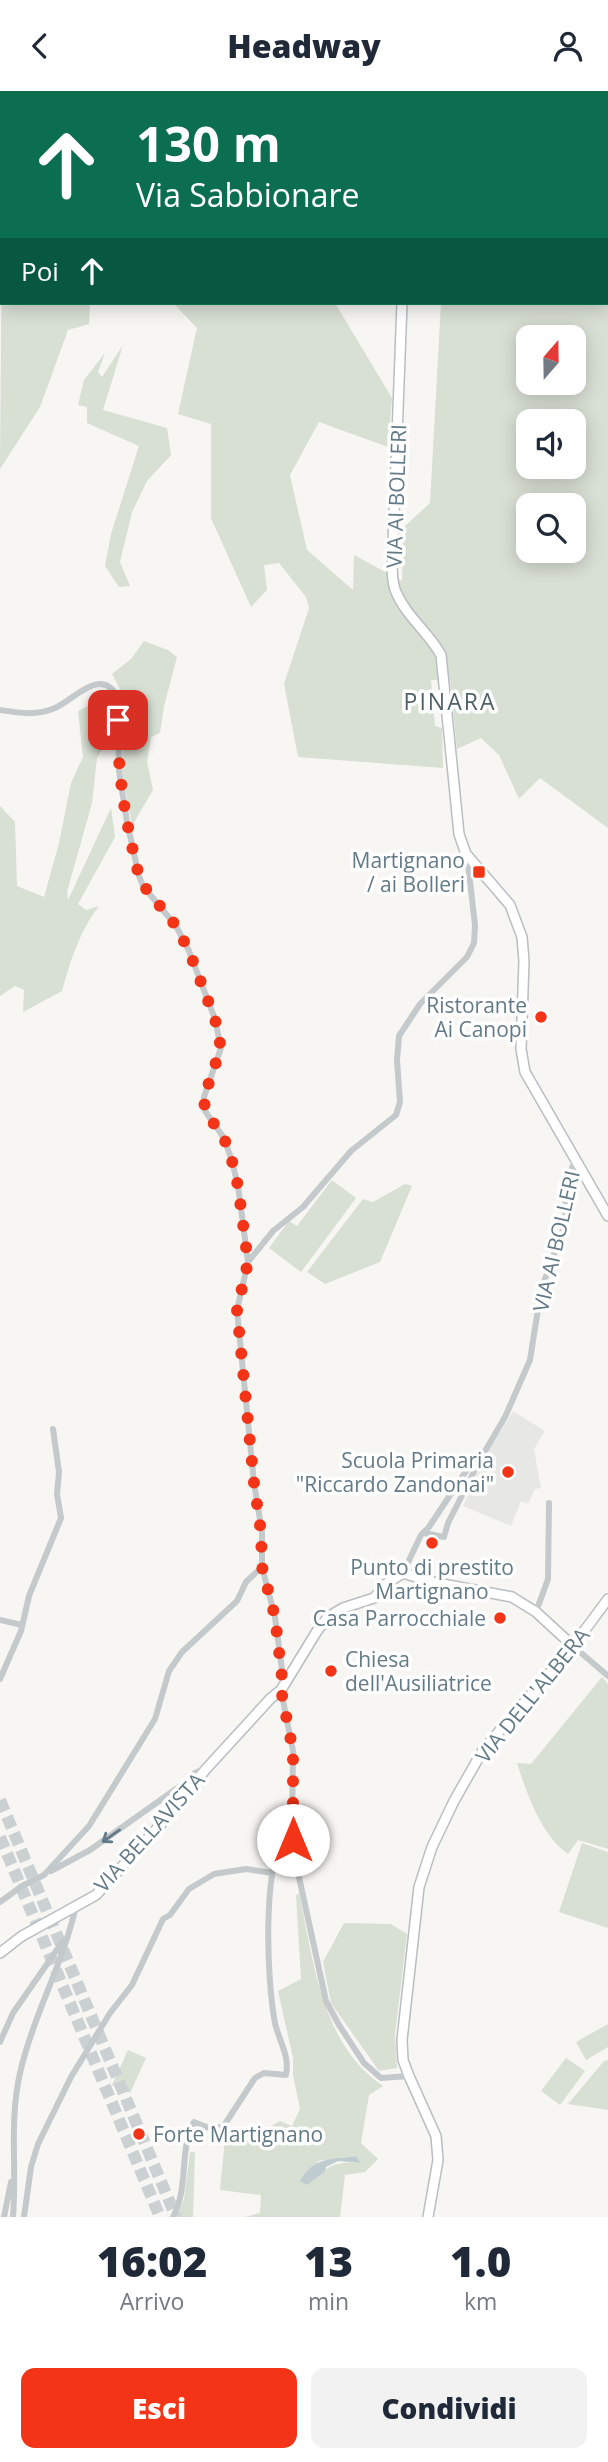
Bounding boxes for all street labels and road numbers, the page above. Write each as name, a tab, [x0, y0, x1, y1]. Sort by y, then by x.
street label: VIA AI BOLLERI	[379, 424, 413, 568]
street label: VIA AI BOLLERI	[526, 1168, 586, 1314]
street label: VIA DELL'ALBERA	[469, 1621, 596, 1768]
street label: VIA BELLAVISTA	[88, 1766, 211, 1898]

